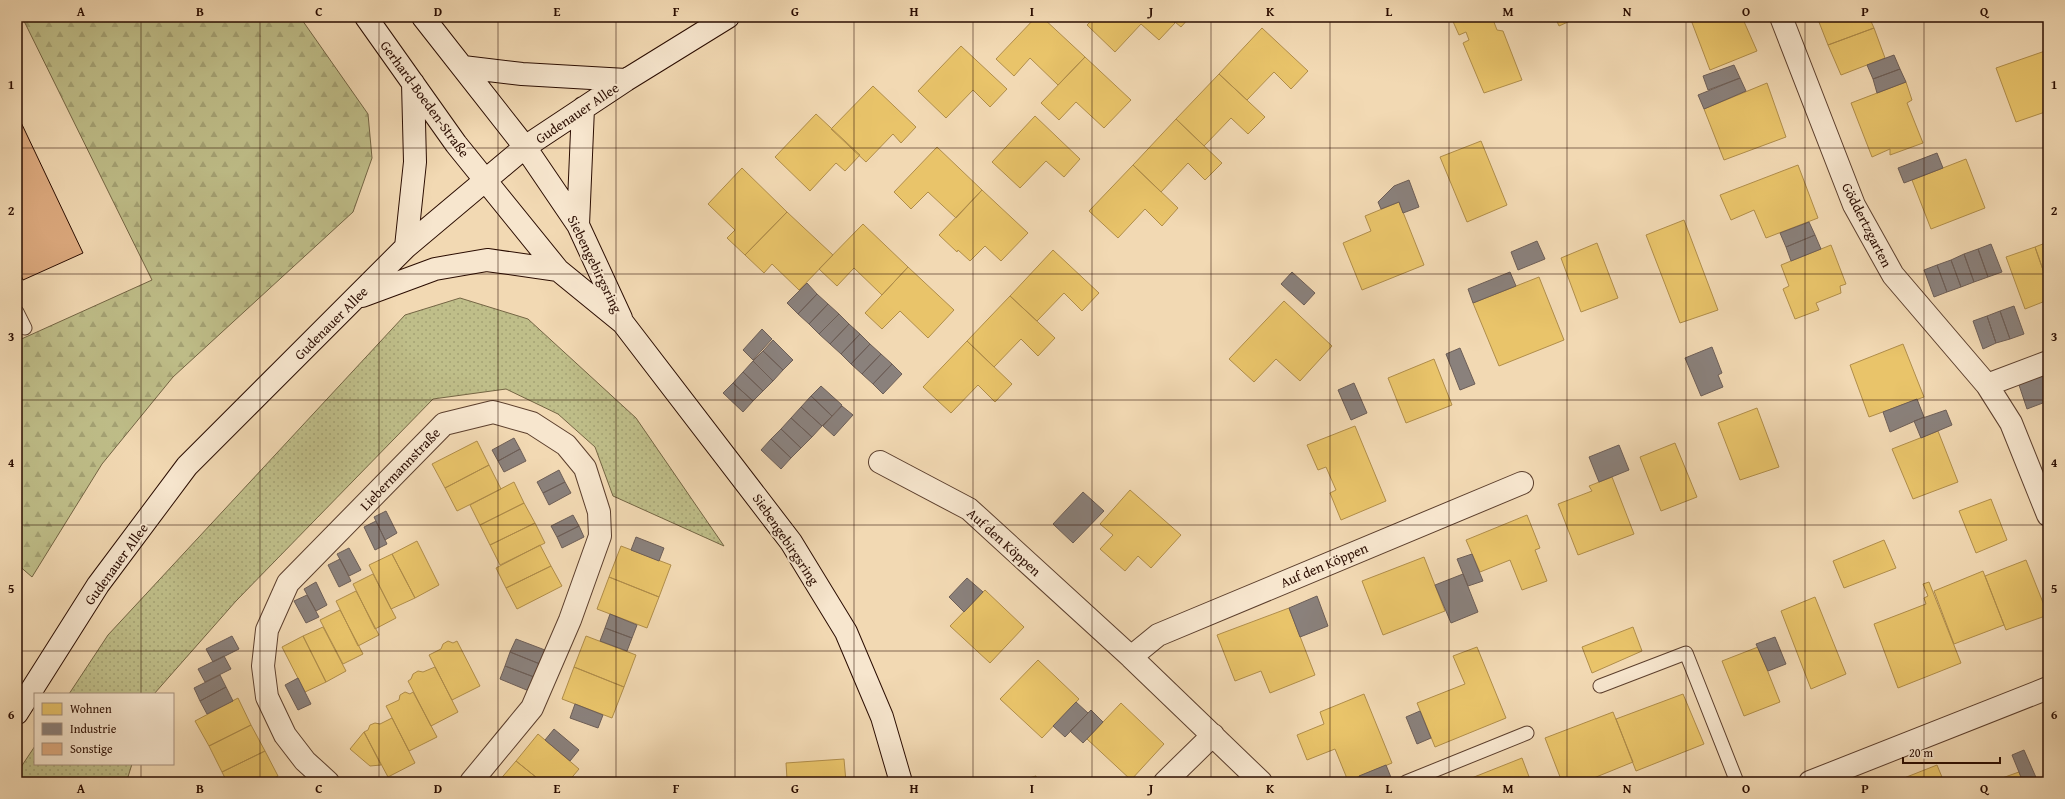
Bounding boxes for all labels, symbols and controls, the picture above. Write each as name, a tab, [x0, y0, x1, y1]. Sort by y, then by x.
text: A	[77, 2, 86, 21]
text: B	[196, 2, 204, 21]
text: C	[315, 2, 323, 21]
text: D	[434, 2, 442, 21]
text: E	[554, 2, 561, 21]
text: F	[673, 2, 680, 21]
text: G	[791, 2, 799, 21]
text: H	[909, 2, 919, 21]
text: I	[1030, 2, 1034, 21]
text: J	[1147, 2, 1154, 21]
text: K	[1266, 2, 1275, 21]
text: L	[1386, 2, 1393, 21]
text: M	[1502, 2, 1514, 21]
text: N	[1623, 2, 1632, 21]
text: O	[1742, 2, 1750, 21]
text: P	[1861, 2, 1869, 21]
text: Q	[1980, 2, 1990, 21]
street label: Gerhard-Boeden-Straße	[376, 36, 475, 162]
text: 1	[8, 75, 14, 94]
text: 1	[2051, 75, 2057, 94]
street label: Gudenauer Allee	[531, 77, 623, 148]
street label: Göddertzgarten	[1837, 179, 1897, 271]
text: 2	[8, 201, 15, 220]
text: 2	[2051, 201, 2058, 220]
street label: Siebengebirgsring	[563, 212, 627, 316]
street label: Gudenauer Allee	[290, 281, 373, 364]
text: 3	[8, 327, 14, 346]
text: 3	[2051, 327, 2057, 346]
street label: Liebermannstraße	[355, 423, 445, 515]
text: 4	[8, 453, 15, 472]
text: 4	[2051, 453, 2058, 472]
street label: Siebengebirgsring	[748, 489, 824, 589]
street label: Auf den Köppen	[963, 503, 1046, 581]
street label: Gudenauer Allee	[79, 519, 153, 609]
street label: Auf den Köppen	[1277, 537, 1371, 592]
text: 5	[8, 579, 15, 598]
text: 5	[2051, 579, 2058, 598]
legend	[34, 693, 174, 765]
text: Wohnen	[70, 700, 112, 717]
text: 6	[8, 705, 15, 724]
text: 6	[2051, 705, 2058, 724]
text: Industrie	[70, 720, 117, 737]
scale bar	[1903, 739, 2000, 765]
text: Sonstige	[70, 740, 113, 757]
text: 20 m	[1909, 744, 1933, 761]
text: A	[77, 779, 86, 798]
text: B	[196, 779, 204, 798]
text: C	[315, 779, 323, 798]
text: D	[434, 779, 442, 798]
text: E	[554, 779, 561, 798]
text: F	[673, 779, 680, 798]
text: G	[791, 779, 799, 798]
text: H	[909, 779, 919, 798]
text: I	[1030, 779, 1034, 798]
text: J	[1147, 779, 1154, 798]
text: K	[1266, 779, 1275, 798]
text: L	[1386, 779, 1393, 798]
text: M	[1502, 779, 1514, 798]
text: N	[1623, 779, 1632, 798]
text: O	[1742, 779, 1750, 798]
text: P	[1861, 779, 1869, 798]
text: Q	[1980, 779, 1990, 798]

